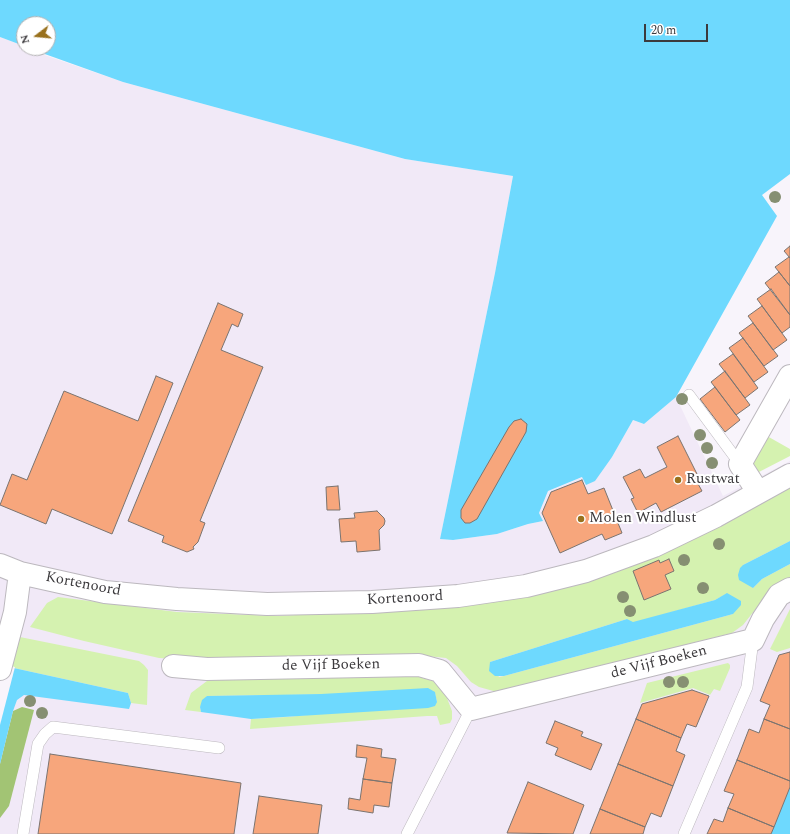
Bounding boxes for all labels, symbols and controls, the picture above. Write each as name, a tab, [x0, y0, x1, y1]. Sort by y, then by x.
north arrow	[16, 16, 56, 56]
scale bar	[646, 16, 710, 42]
text: 20 m	[651, 21, 676, 40]
text: N	[16, 33, 34, 46]
place label: Rustwat	[686, 471, 740, 489]
marker: Rustwat	[673, 475, 683, 485]
place label: Molen Windlust	[589, 510, 696, 528]
marker: Molen Windlust	[576, 514, 586, 524]
street label: Kortenoord	[44, 569, 122, 601]
street label: Kortenoord	[366, 588, 444, 610]
street label: de Vijf Boeken	[609, 642, 709, 684]
street label: de Vijf Boeken	[282, 656, 380, 676]

